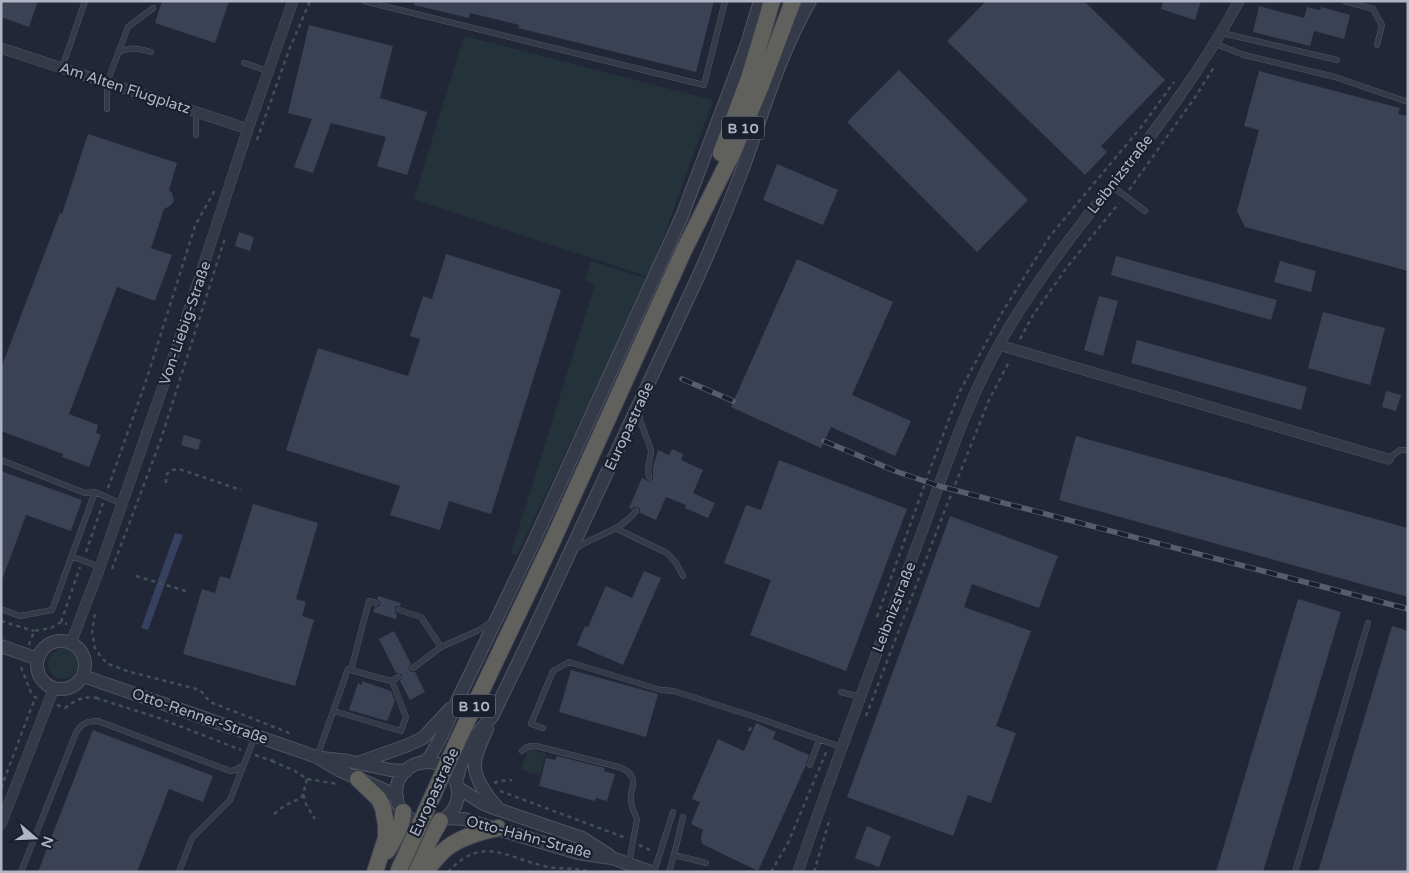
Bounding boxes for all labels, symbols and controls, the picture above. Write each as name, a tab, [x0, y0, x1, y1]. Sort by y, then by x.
street label: Am Alten Flugplatz	[57, 58, 193, 118]
road number: B 10	[722, 116, 764, 140]
street label: Leibnizstraße	[1084, 131, 1156, 217]
street label: Von-Liebig-Straße	[155, 259, 215, 387]
street label: Europastraße	[601, 379, 657, 473]
street label: Leibnizstraße	[869, 559, 919, 655]
street label: Otto-Renner-Straße	[130, 684, 270, 748]
road number: B 10	[453, 694, 495, 718]
street label: Europastraße	[406, 745, 462, 839]
street label: Otto-Hahn-Straße	[464, 812, 594, 862]
north arrow	[10, 813, 60, 863]
text: N	[37, 834, 57, 850]

